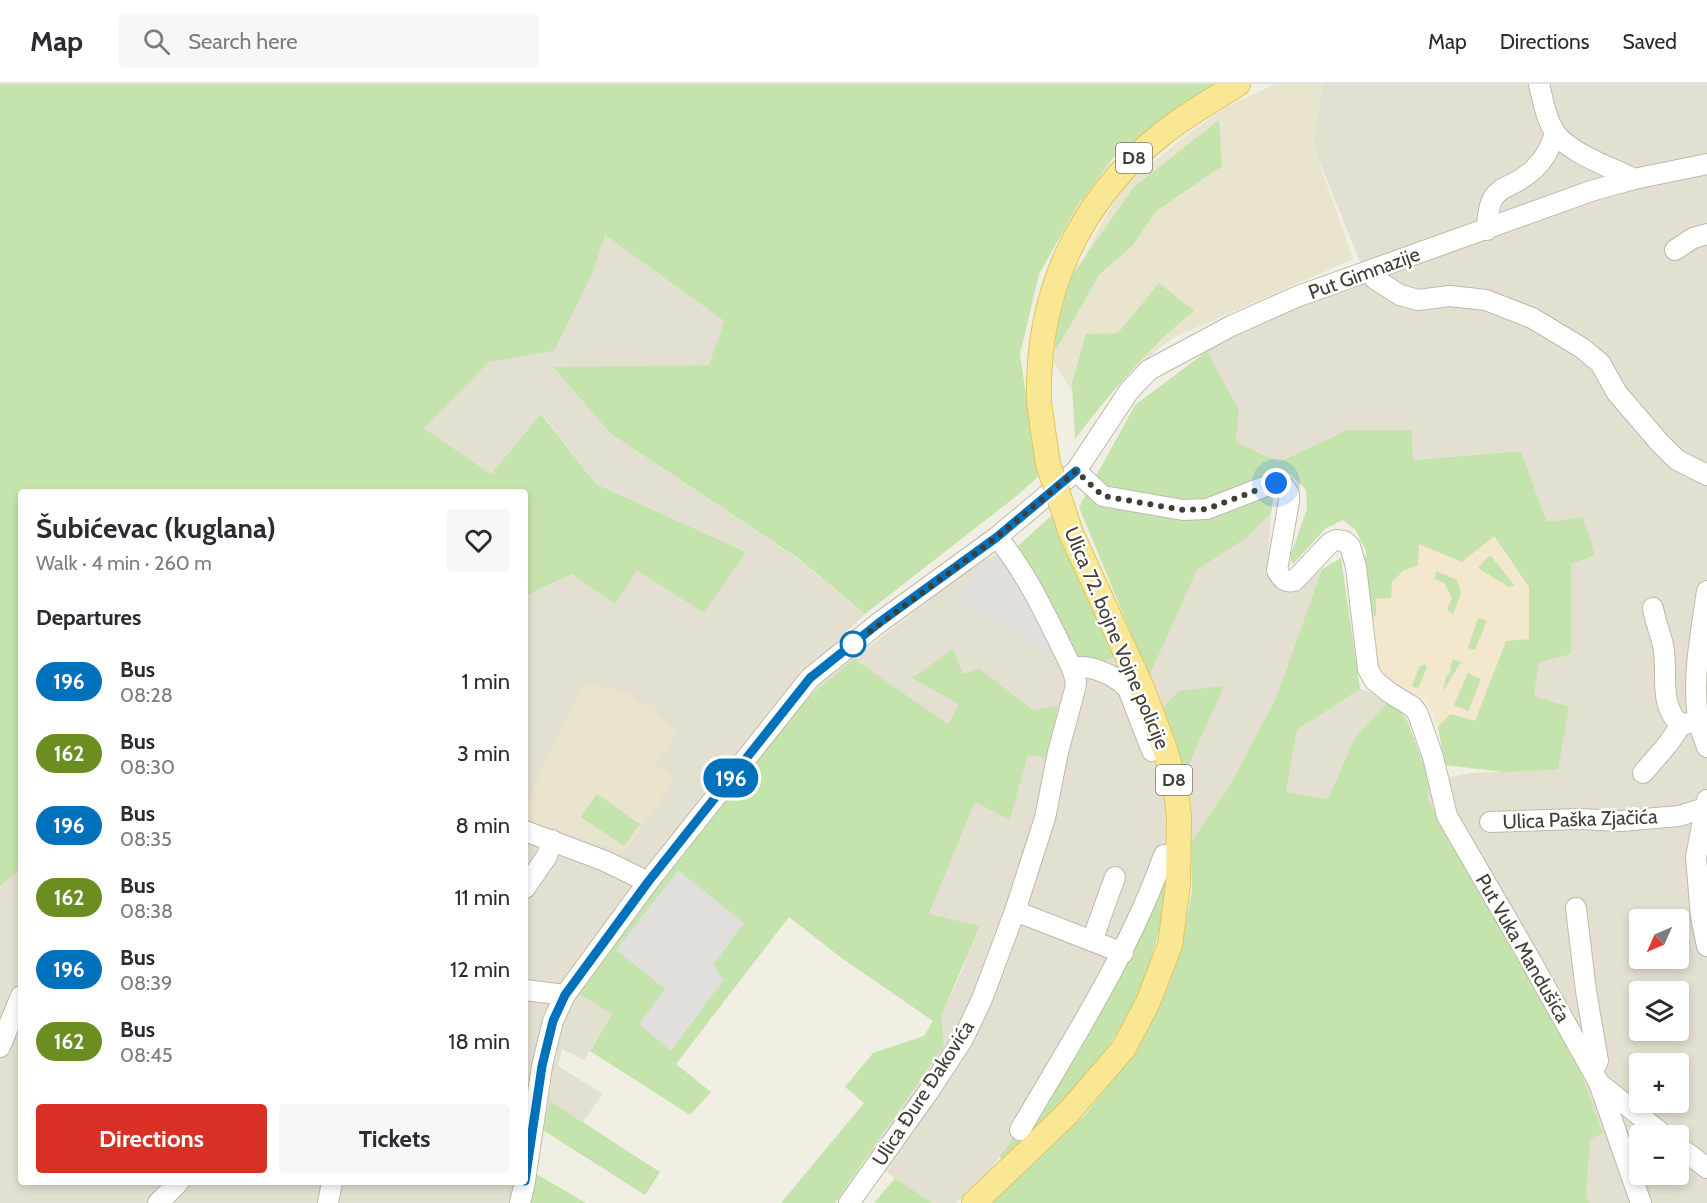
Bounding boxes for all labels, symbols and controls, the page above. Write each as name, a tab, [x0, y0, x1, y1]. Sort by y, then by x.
search box	[119, 14, 539, 68]
text: Map	[30, 24, 83, 58]
icon: search	[140, 25, 173, 58]
text: Search here	[188, 28, 297, 55]
text: Map	[1428, 29, 1467, 54]
text: Directions	[1500, 29, 1589, 54]
text: Saved	[1622, 29, 1677, 54]
road number: D8	[1116, 143, 1152, 173]
street label: Put Gimnazije	[1305, 242, 1423, 304]
your location	[1261, 468, 1291, 498]
button: heart	[447, 509, 510, 572]
text: Šubićevac (kuglana)	[36, 511, 276, 545]
street label: Ulica 72. bojne Vojne policije	[1059, 523, 1175, 753]
text: Walk · 4 min · 260 m	[36, 551, 212, 575]
text: Departures	[36, 604, 141, 631]
unlabelled marker	[840, 631, 866, 657]
text: Bus	[120, 656, 155, 683]
text: 1 min	[462, 668, 510, 695]
text: 196	[53, 669, 85, 694]
text: 08:28	[120, 683, 173, 707]
text: Bus	[120, 728, 155, 755]
text: 3 min	[457, 740, 510, 767]
text: 162	[54, 741, 84, 766]
text: 08:30	[120, 755, 175, 779]
line badge: 196	[696, 758, 765, 798]
road number: D8	[1156, 765, 1192, 795]
text: 196	[715, 766, 747, 791]
text: Bus	[120, 800, 155, 827]
street label: Ulica Paška Zjačića	[1502, 804, 1658, 834]
text: 8 min	[455, 812, 510, 839]
text: 196	[53, 813, 85, 838]
text: 08:35	[120, 827, 172, 851]
street label: Put Vuka Mandušića	[1471, 869, 1576, 1027]
text: Bus	[120, 872, 155, 899]
text: 11 min	[454, 884, 510, 911]
text: 162	[54, 885, 84, 910]
text: 08:38	[120, 899, 173, 923]
north arrow	[1629, 909, 1689, 969]
map controls	[1629, 909, 1689, 1185]
text: Bus	[120, 944, 155, 971]
text: 12 min	[450, 956, 510, 983]
text: 196	[53, 957, 85, 982]
text: 08:39	[120, 971, 172, 995]
button: layers	[1629, 981, 1689, 1041]
street label: Ulica Đure Đakovića	[867, 1015, 979, 1170]
text: Bus	[120, 1016, 155, 1043]
text: 18 min	[448, 1028, 510, 1055]
text: 162	[54, 1029, 84, 1054]
text: 08:45	[120, 1043, 173, 1067]
button: +	[1629, 1053, 1689, 1113]
button: Directions	[36, 1104, 267, 1173]
button: Tickets	[279, 1104, 510, 1173]
button: −	[1629, 1125, 1689, 1185]

